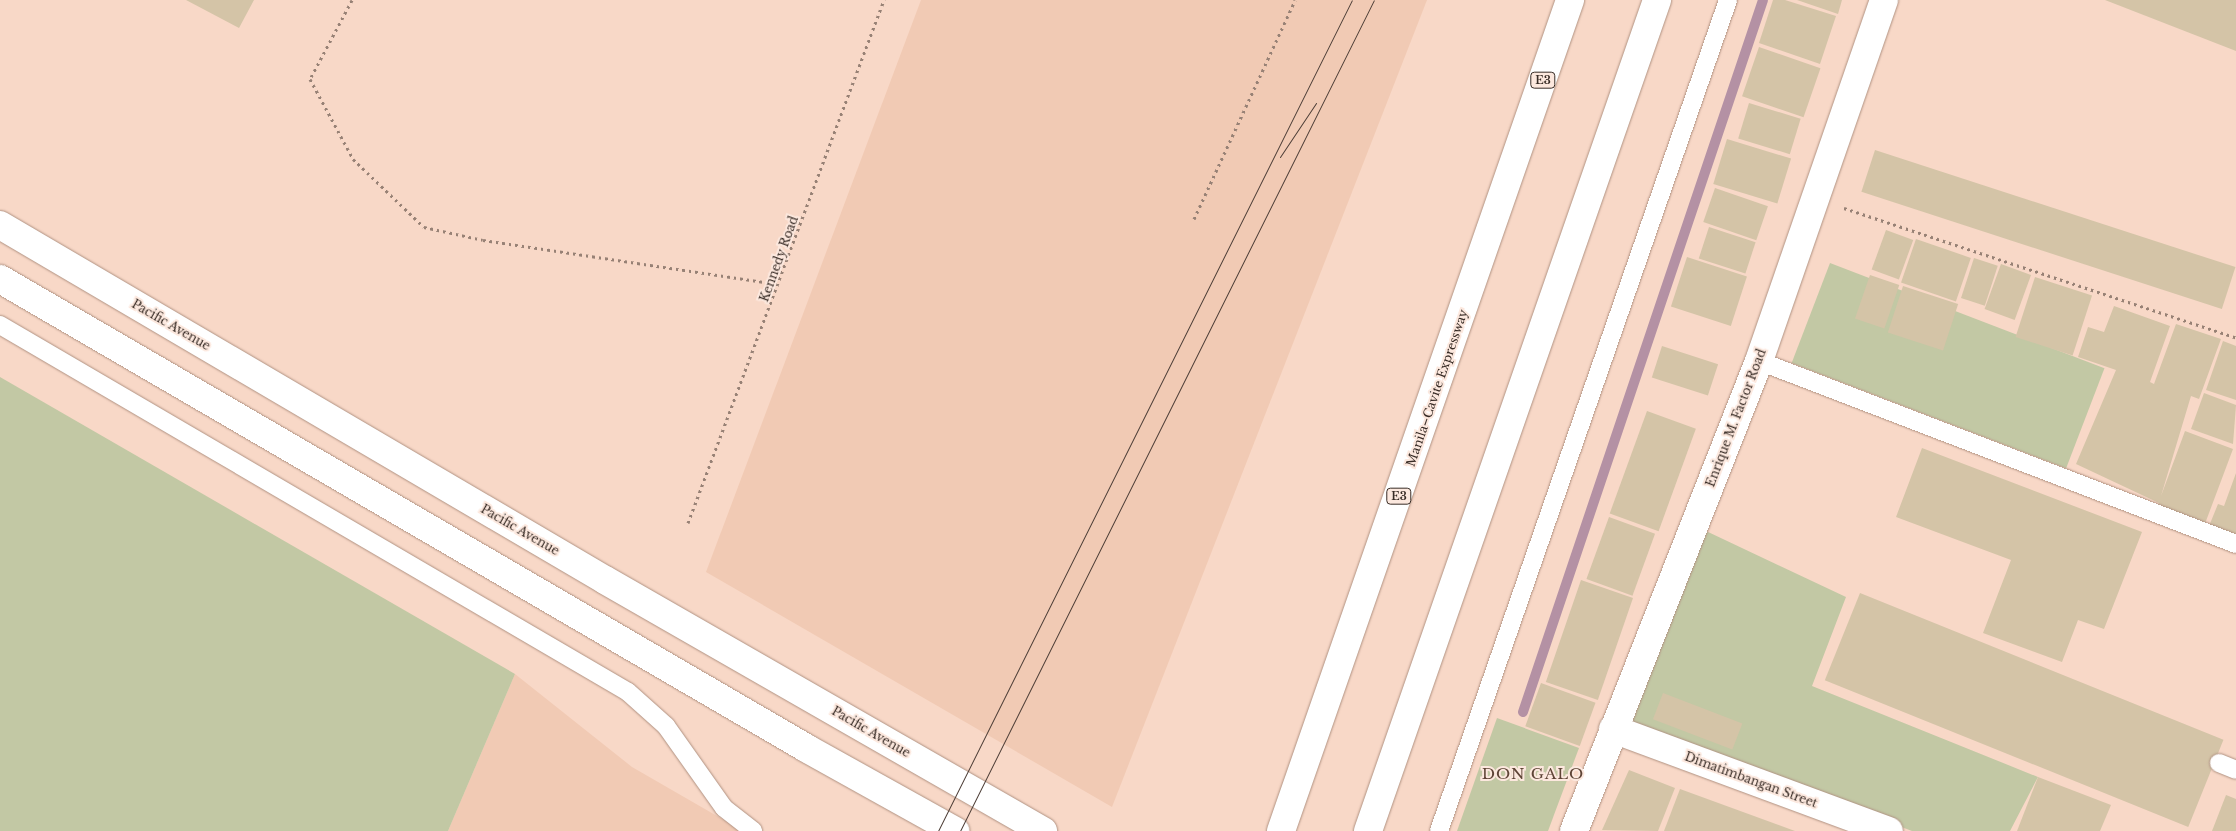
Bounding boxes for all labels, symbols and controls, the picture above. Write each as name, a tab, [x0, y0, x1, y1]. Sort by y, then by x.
road number: E3	[1529, 72, 1557, 88]
street label: Kennedy Road	[757, 214, 801, 304]
street label: Pacific Avenue	[129, 297, 213, 353]
street label: Manila–Cavite Expressway	[1403, 308, 1471, 468]
street label: Enrique M. Factor Road	[1703, 347, 1769, 489]
road number: E3	[1385, 488, 1413, 504]
street label: Pacific Avenue	[478, 502, 562, 558]
street label: Pacific Avenue	[829, 704, 913, 760]
street label: Dimatimbangan Street	[1683, 749, 1819, 811]
district label: DON GALO	[1481, 765, 1585, 783]

